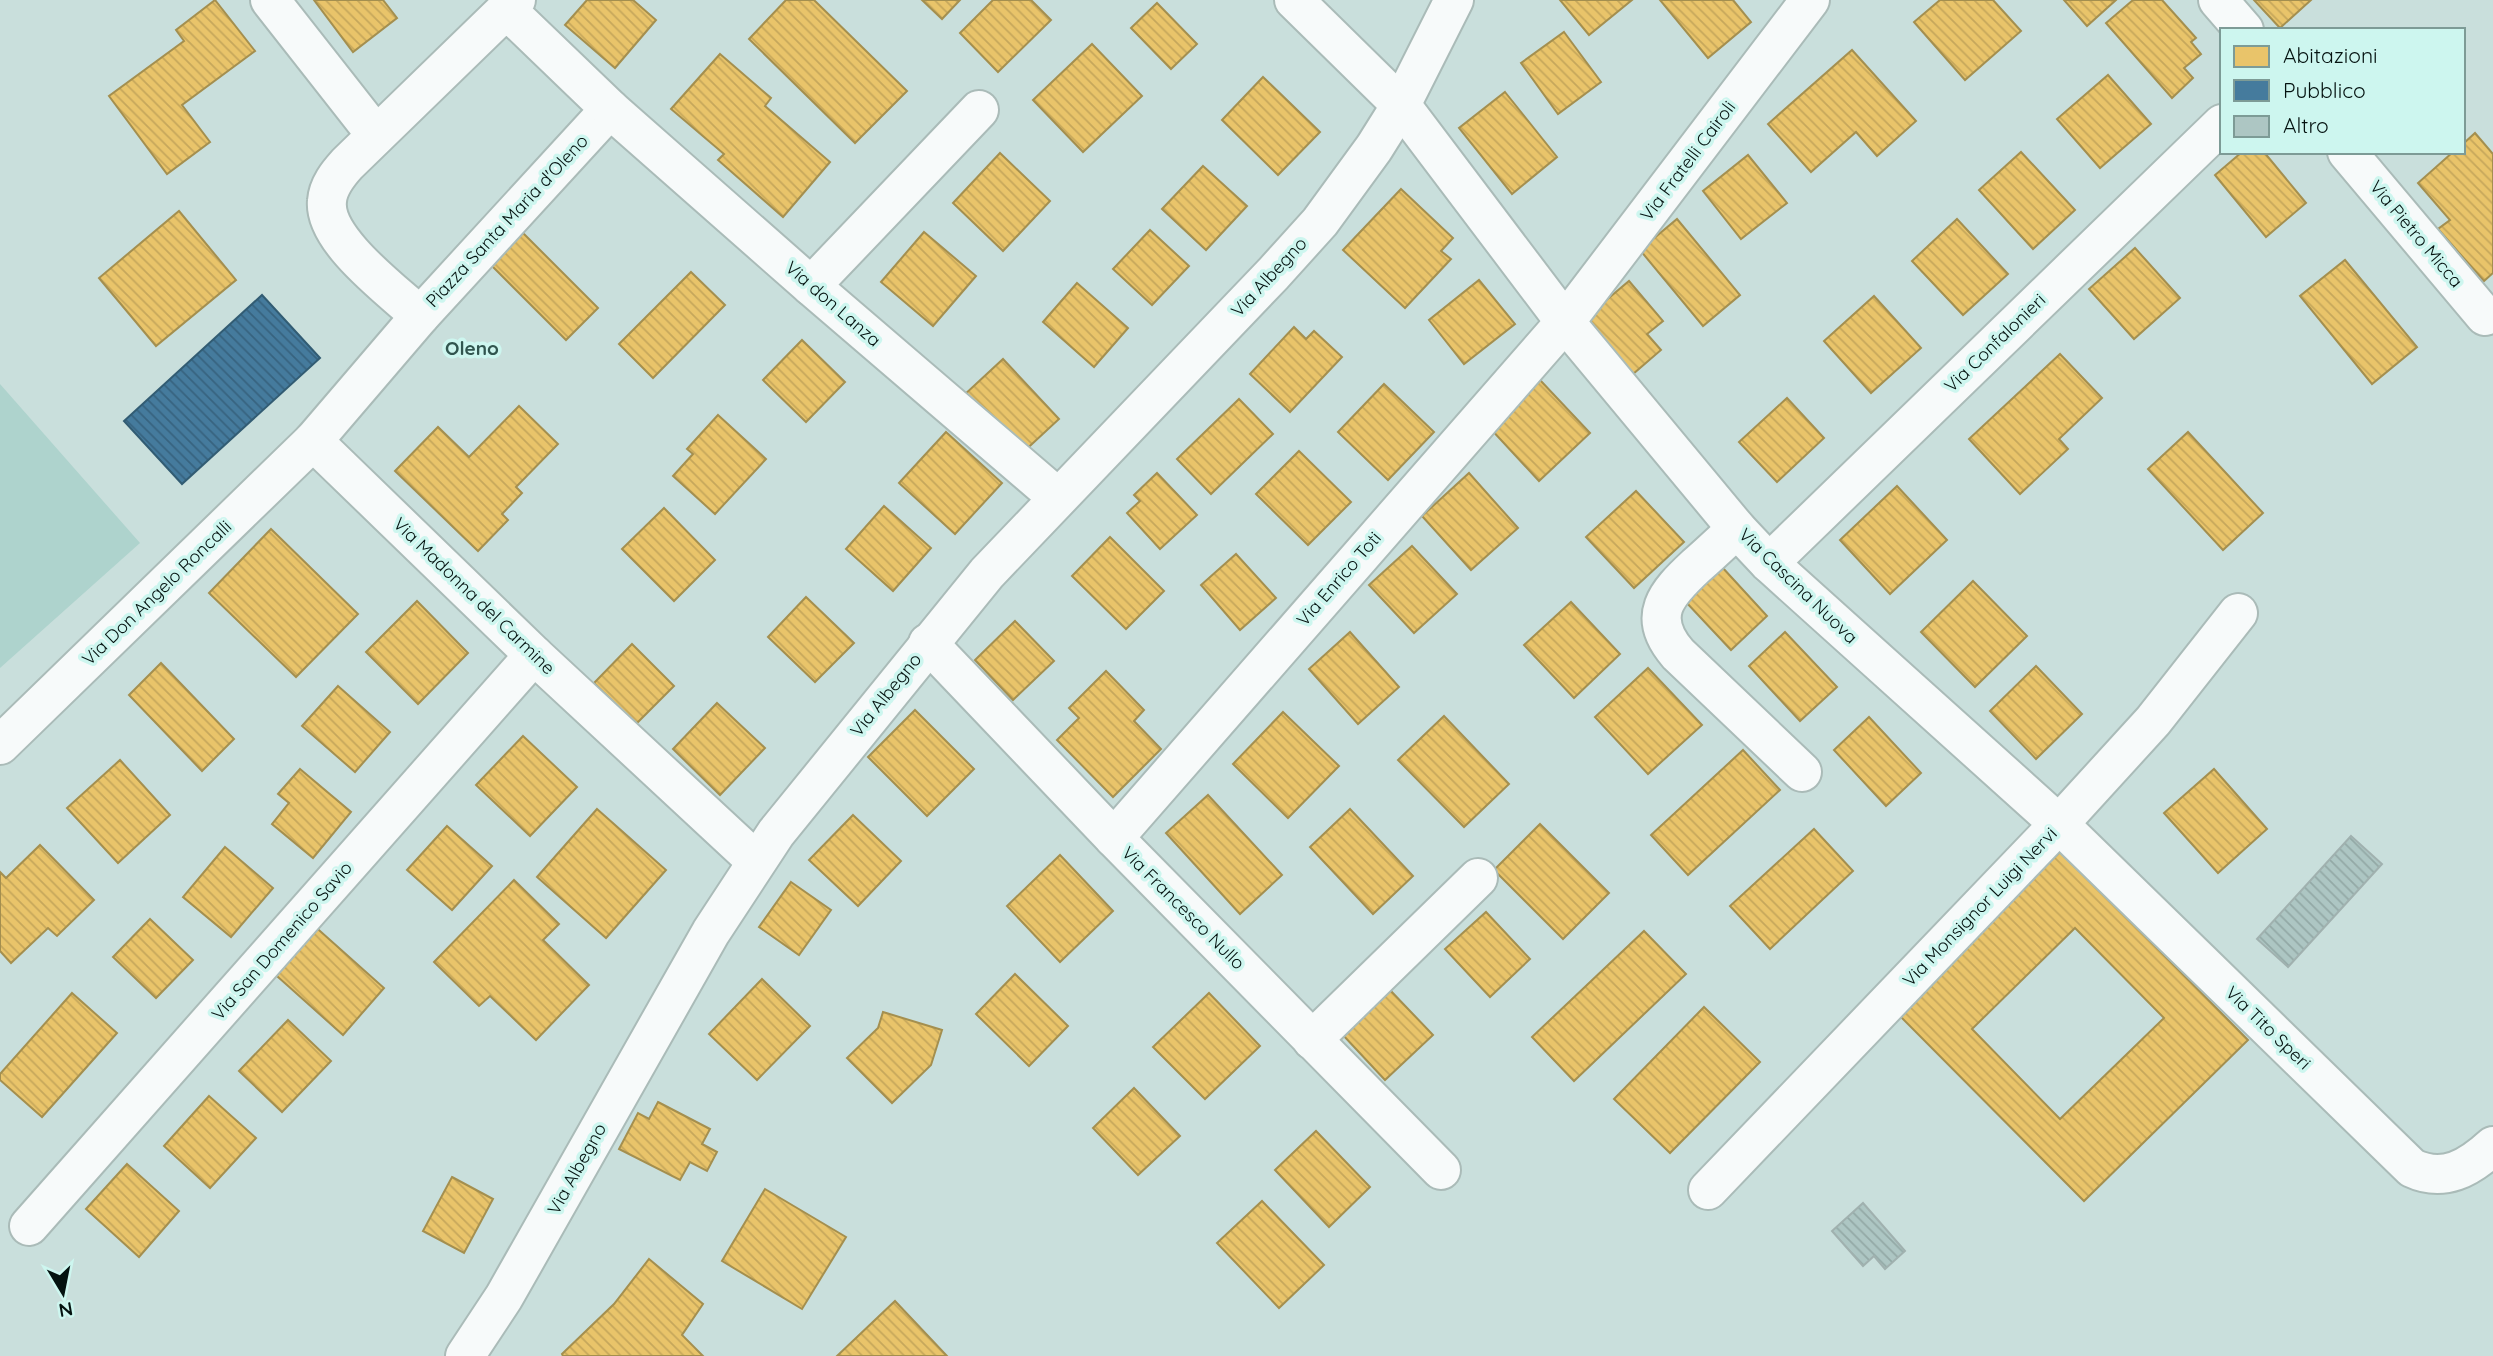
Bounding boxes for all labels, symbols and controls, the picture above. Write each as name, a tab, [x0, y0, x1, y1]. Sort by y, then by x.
legend	[2220, 28, 2465, 154]
text: Abitazioni	[2283, 42, 2378, 68]
text: Pubblico	[2283, 77, 2366, 103]
street label: Via Fratelli Cairoli	[1635, 96, 1740, 225]
text: Altro	[2283, 112, 2329, 138]
street label: Piazza Santa Maria d'Oleno	[421, 129, 593, 312]
street label: Via Pietro Micca	[2365, 175, 2468, 292]
street label: Via Albegno	[1226, 232, 1311, 321]
street label: Via don Lanza	[781, 256, 886, 351]
street label: Via Confalonieri	[1939, 288, 2050, 397]
district label: Oleno	[445, 336, 499, 360]
street label: Via Madonna del Carmine	[389, 512, 560, 679]
street label: Via Don Angelo Roncalli	[77, 515, 236, 670]
street label: Via Cascina Nuova	[1734, 523, 1863, 648]
street label: Via Enrico Toti	[1291, 527, 1386, 631]
street label: Via Albegno	[845, 648, 926, 741]
street label: Via Monsignor Luigi Nervi	[1898, 822, 2062, 991]
street label: Via Francesco Nullo	[1117, 841, 1250, 974]
street label: Via San Domenico Savio	[206, 857, 357, 1025]
street label: Via Tito Speri	[2221, 981, 2316, 1074]
street label: Via Albegno	[542, 1119, 611, 1218]
north arrow	[28, 1258, 98, 1328]
text: N	[57, 1297, 75, 1323]

